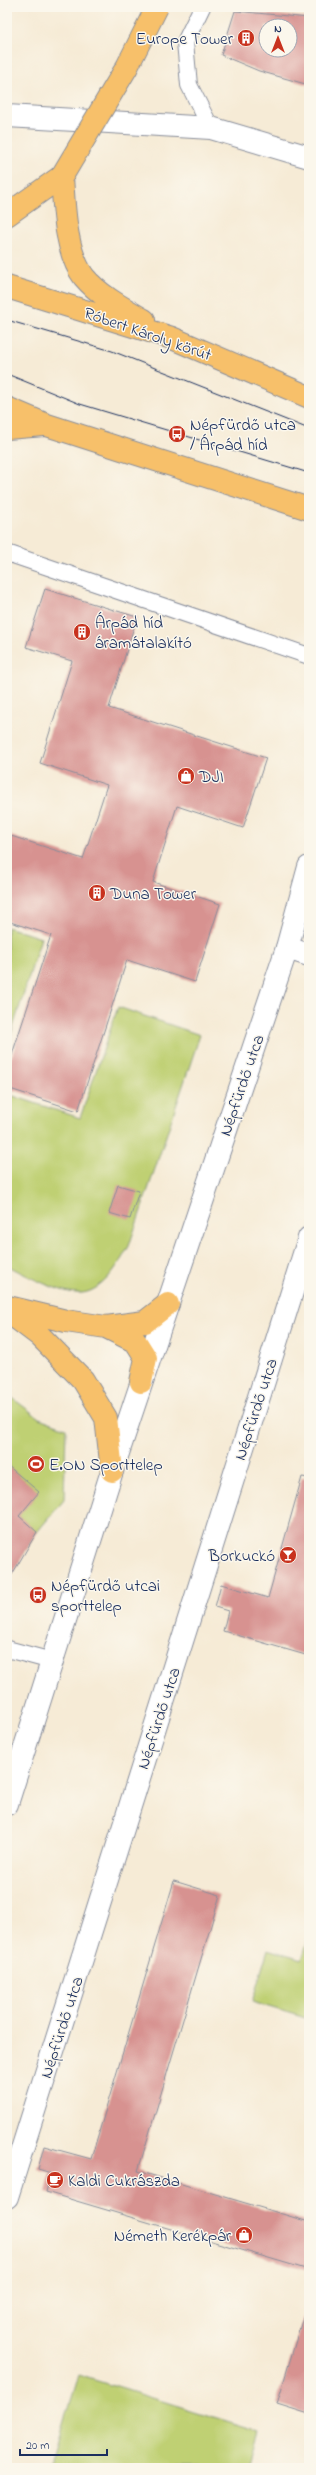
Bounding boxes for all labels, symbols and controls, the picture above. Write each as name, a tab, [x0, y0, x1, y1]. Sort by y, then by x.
north arrow	[258, 18, 298, 58]
text: N	[274, 21, 282, 37]
place label: Europe Tower	[136, 27, 234, 52]
building icon: Europe Tower	[236, 28, 256, 48]
street label: Róbert Károly körút	[80, 301, 215, 369]
place label: Népfürdő utca / Árpád híd	[190, 413, 296, 458]
bus stop icon: Népfürdő utca / Árpád híd	[167, 424, 187, 444]
place label: Árpád híd áramátalakító	[95, 611, 192, 656]
building icon: Árpád híd áramátalakító	[72, 622, 92, 642]
place label: DJI	[198, 765, 224, 790]
shop icon: DJI	[176, 766, 196, 786]
place label: Duna Tower	[109, 882, 197, 907]
building icon: Duna Tower	[87, 883, 107, 903]
street label: Népfürdő utca	[213, 1031, 271, 1140]
street label: Népfürdő utca	[228, 1355, 285, 1464]
place label: E.ON Sporttelep	[49, 1453, 163, 1478]
sports icon: E.ON Sporttelep	[26, 1454, 46, 1474]
place label: Borkuckó	[207, 1544, 275, 1569]
bar icon: Borkuckó	[278, 1545, 298, 1565]
place label: Népfürdő utcai sporttelep	[51, 1574, 160, 1619]
bus stop icon: Népfürdő utcai sporttelep	[28, 1585, 48, 1605]
street label: Népfürdő utca	[131, 1664, 188, 1773]
street label: Népfürdő utca	[34, 1973, 91, 2082]
place label: Kaldi Cukrászda	[68, 2169, 180, 2194]
cafe icon: Kaldi Cukrászda	[45, 2170, 65, 2190]
place label: Németh Kerékpár	[114, 2224, 232, 2249]
shop icon: Németh Kerékpár	[234, 2225, 254, 2245]
scale bar	[20, 2431, 107, 2457]
text: 20 m	[26, 2437, 49, 2455]

